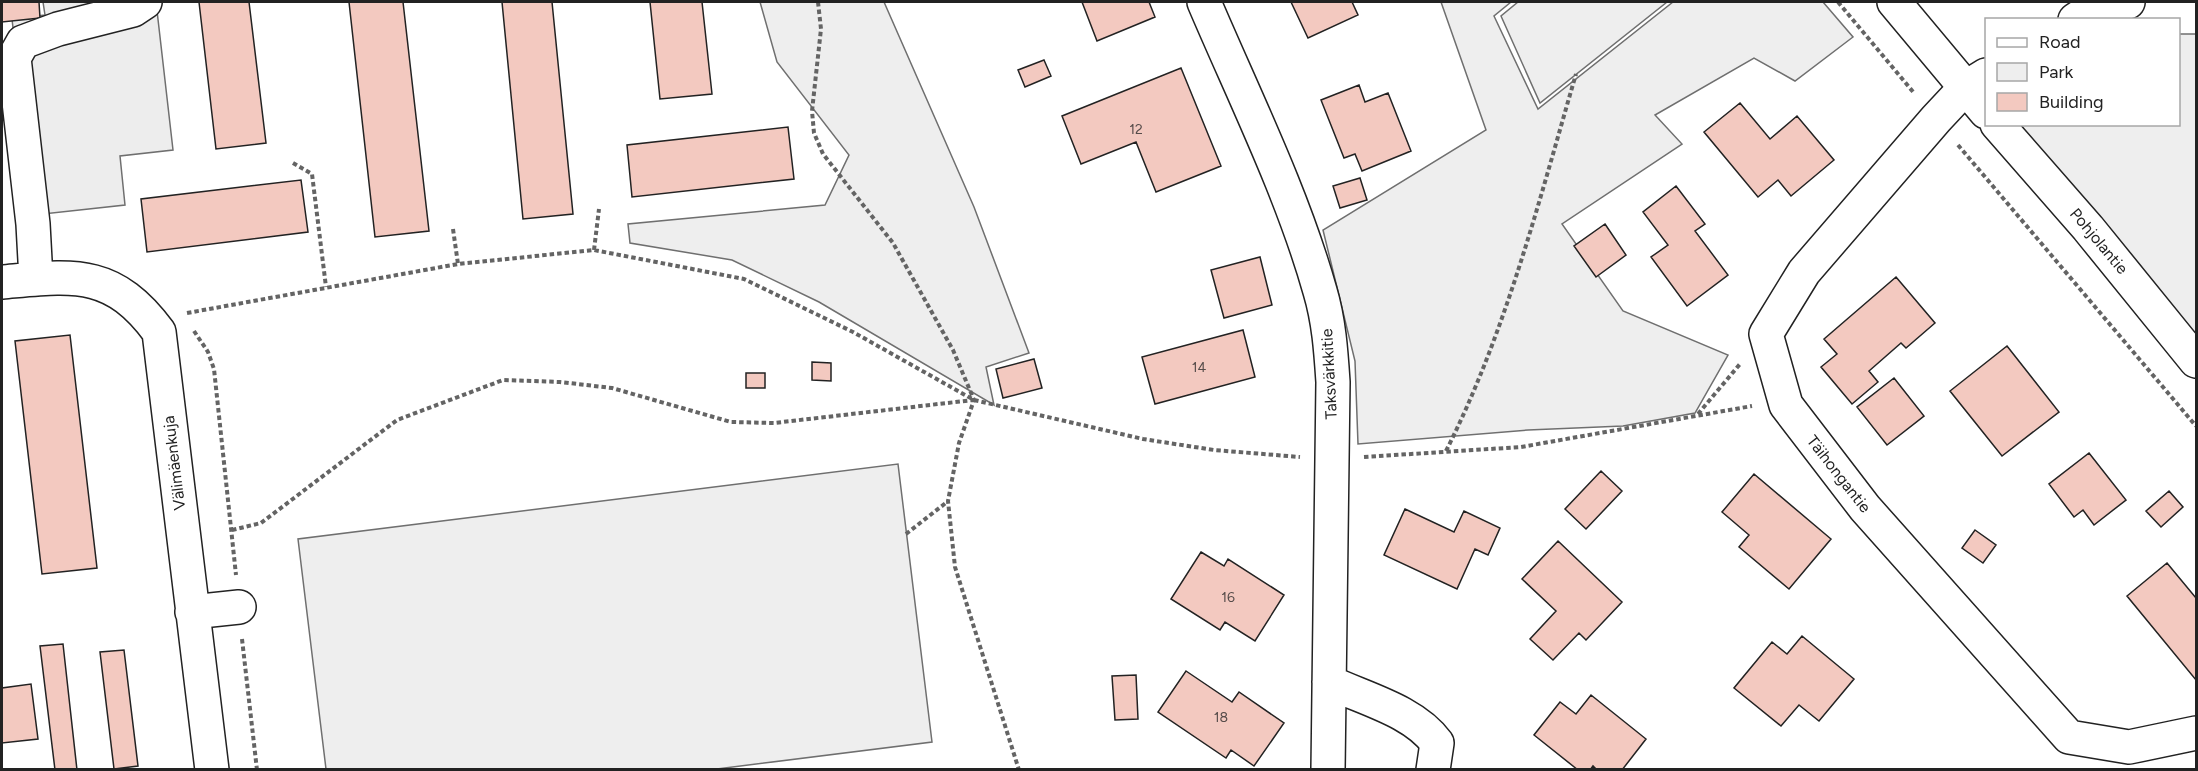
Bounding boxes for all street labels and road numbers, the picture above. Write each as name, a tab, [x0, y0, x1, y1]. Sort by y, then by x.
street label: Pohjolantie	[2066, 204, 2132, 278]
street label: Taksvärkkitie	[1317, 328, 1341, 420]
street label: Välimäenkuja	[159, 415, 189, 511]
street label: Täihongantie	[1803, 432, 1875, 517]

